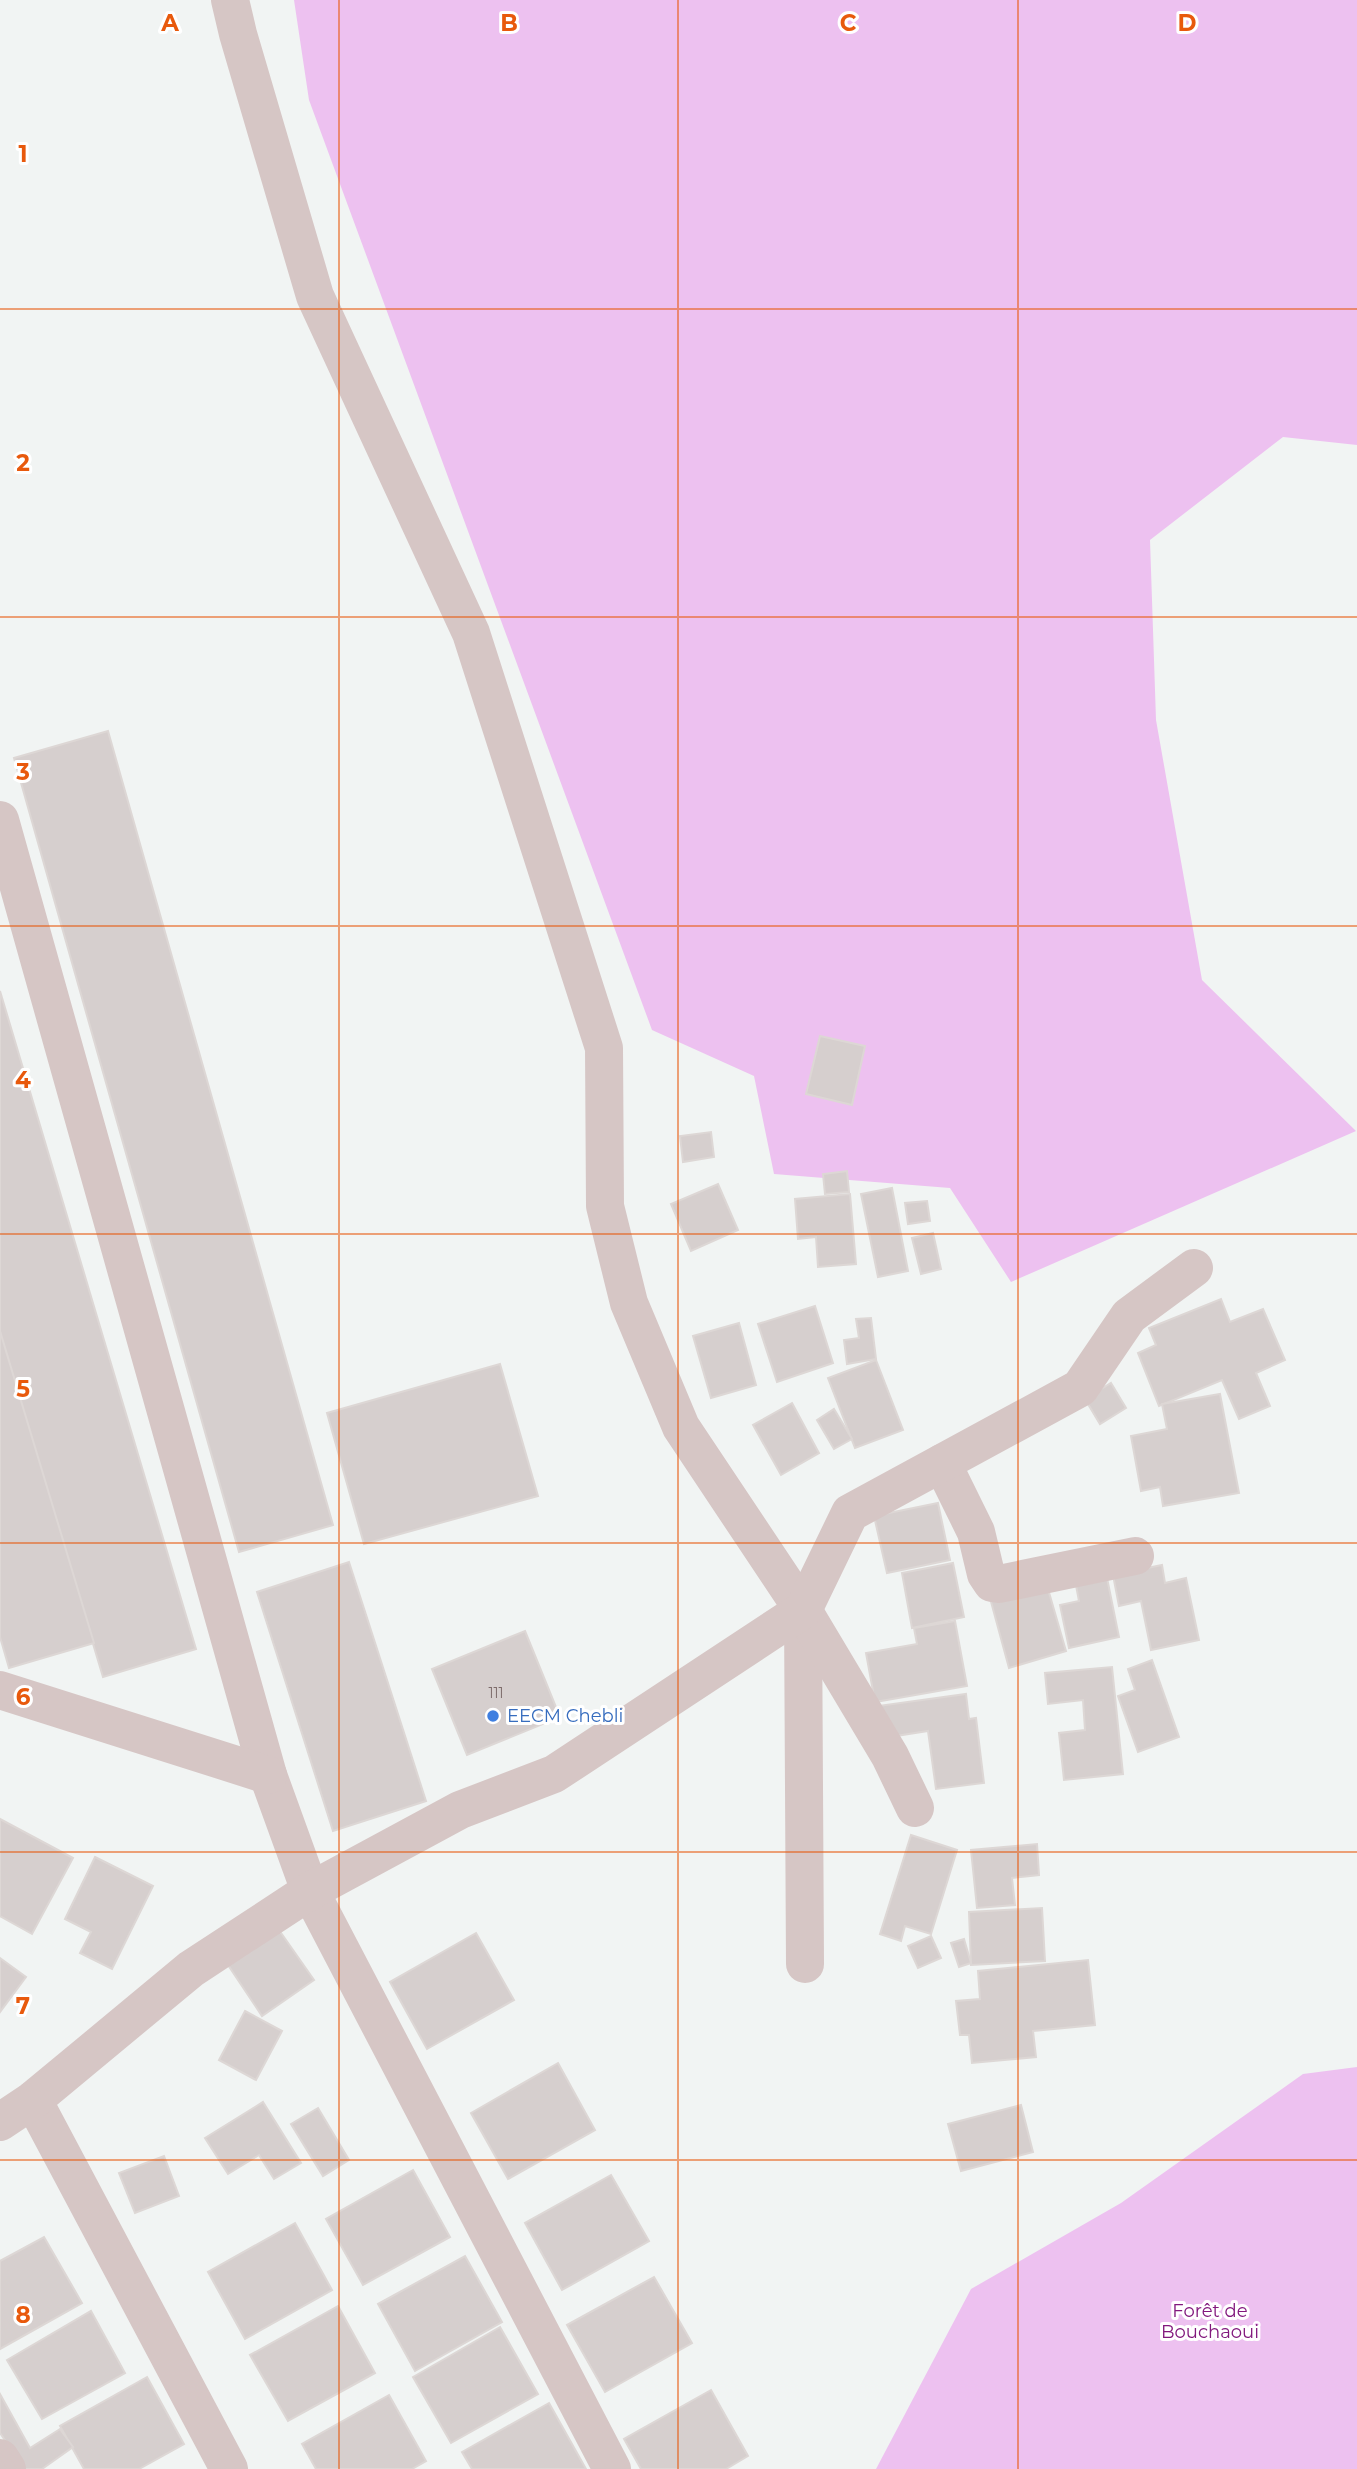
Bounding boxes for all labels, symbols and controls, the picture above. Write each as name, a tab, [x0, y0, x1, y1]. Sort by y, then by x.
text: A	[160, 9, 179, 37]
text: B	[500, 9, 518, 37]
text: C	[840, 9, 857, 37]
text: D	[1178, 9, 1197, 37]
text: 1	[18, 140, 28, 168]
text: 2	[16, 449, 30, 477]
text: 3	[15, 758, 30, 786]
text: 4	[15, 1066, 31, 1094]
text: 5	[16, 1375, 30, 1403]
text: 6	[16, 1683, 31, 1711]
house number: 111	[488, 1684, 504, 1702]
place label: EECM Chebli	[507, 1705, 623, 1727]
marker: EECM Chebli	[485, 1708, 501, 1724]
text: 7	[16, 1992, 30, 2020]
park label: Forêt de Bouchaoui	[1161, 2300, 1259, 2343]
text: 8	[15, 2301, 31, 2329]

